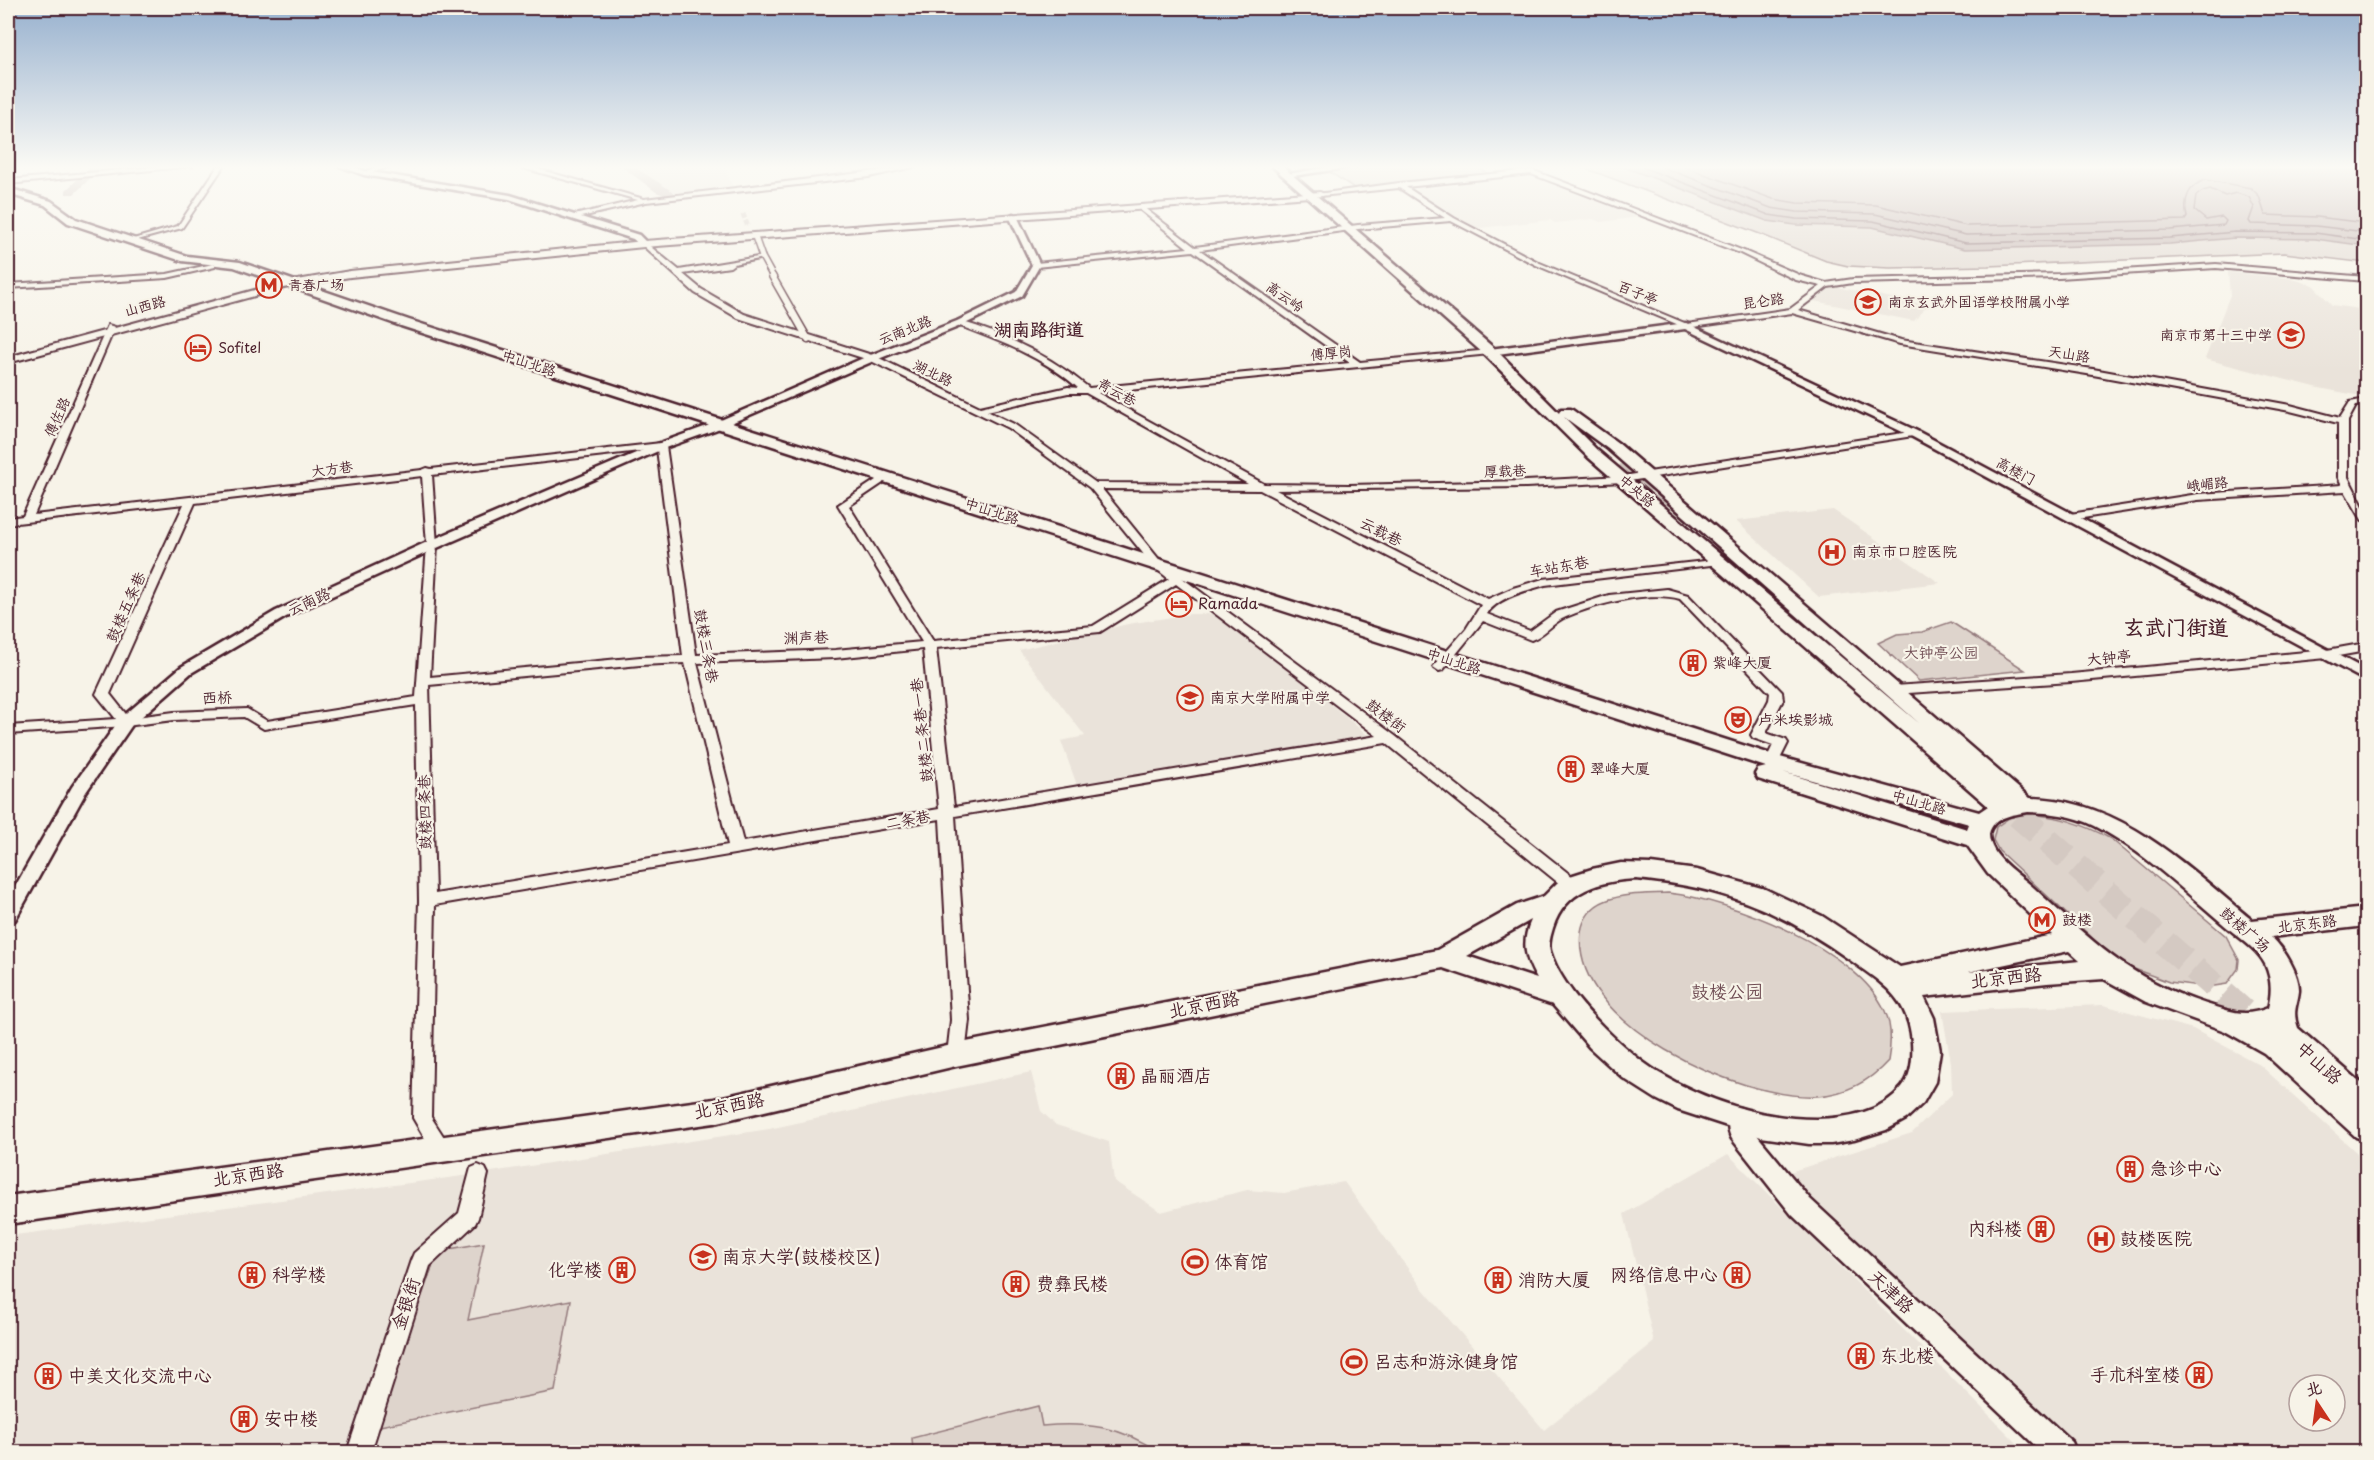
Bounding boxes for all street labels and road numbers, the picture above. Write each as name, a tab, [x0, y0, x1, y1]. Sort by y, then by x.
street label: 百子亭	[1615, 275, 1662, 310]
street label: 高云岭	[1262, 276, 1309, 317]
street label: 昆仑路	[1741, 287, 1785, 314]
street label: 山西路	[122, 290, 168, 321]
street label: 云南北路	[875, 309, 935, 350]
street label: 傅厚岗	[1309, 340, 1353, 365]
street label: 天山路	[2047, 340, 2091, 367]
street label: 中山北路	[499, 344, 559, 381]
street label: 湖北路	[910, 354, 957, 391]
street label: 青云巷	[1094, 372, 1142, 411]
street label: 傅佐路	[38, 393, 75, 440]
street label: 高楼门	[1993, 451, 2040, 490]
street label: 大方巷	[310, 455, 355, 481]
street label: 厚载巷	[1484, 459, 1527, 482]
street label: 中央路	[1614, 469, 1660, 512]
street label: 峨嵋路	[2185, 471, 2229, 496]
street label: 中山北路	[962, 492, 1022, 529]
street label: 云载巷	[1356, 510, 1407, 551]
street label: 车站东巷	[1527, 549, 1590, 582]
street label: 鼓楼五条巷	[99, 567, 150, 645]
street label: 云南路	[283, 581, 334, 621]
street label: 鼓楼三条巷	[690, 607, 725, 685]
street label: 渊声巷	[783, 624, 829, 649]
street label: 中山北路	[1424, 642, 1484, 679]
street label: 大钟亭	[2085, 643, 2132, 670]
street label: 鼓楼二条巷一巷	[904, 677, 937, 784]
street label: 西桥	[202, 684, 232, 709]
street label: 鼓楼街	[1362, 692, 1412, 738]
street label: 鼓楼四条巷	[411, 774, 436, 850]
street label: 中山北路	[1889, 784, 1949, 819]
street label: 二条巷	[884, 803, 932, 834]
street label: 鼓楼广场	[2216, 901, 2276, 957]
street label: 北京东路	[2276, 907, 2338, 938]
street label: 北京西路	[1969, 959, 2043, 994]
street label: 北京西路	[1166, 983, 1242, 1024]
street label: 中山路	[2291, 1034, 2349, 1090]
street label: 北京西路	[691, 1084, 767, 1125]
street label: 北京西路	[210, 1155, 285, 1192]
street label: 天津路	[1863, 1263, 1921, 1319]
street label: 金银街	[383, 1274, 426, 1333]

